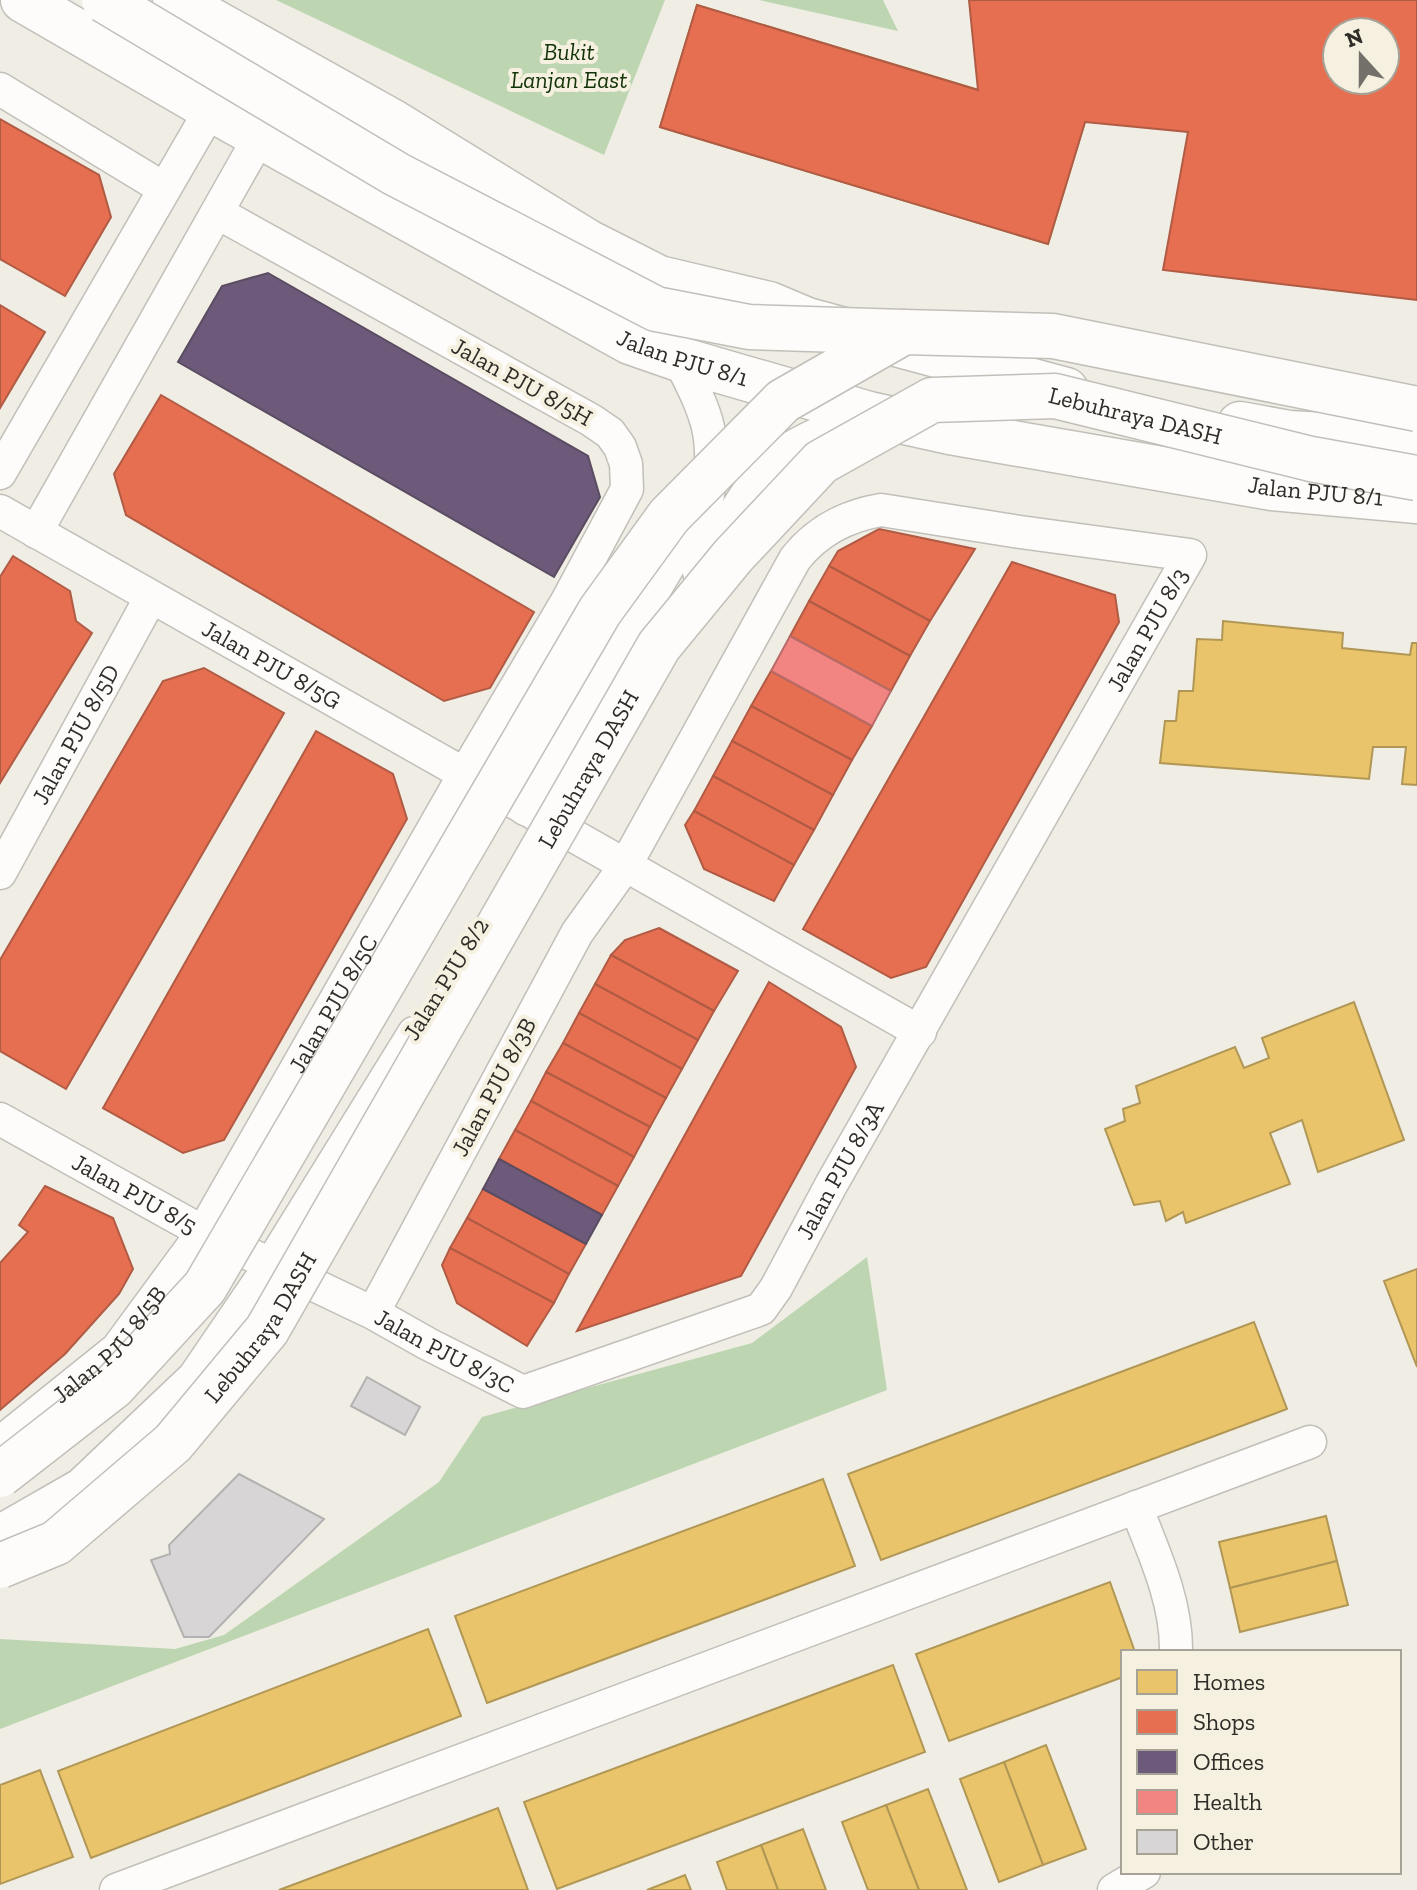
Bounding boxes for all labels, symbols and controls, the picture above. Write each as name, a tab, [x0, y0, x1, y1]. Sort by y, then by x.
north arrow	[1321, 16, 1401, 96]
text: N	[1341, 22, 1367, 53]
park label: Bukit Lanjan East	[510, 37, 628, 94]
street label: Jalan PJU 8/1	[612, 323, 752, 392]
street label: Jalan PJU 8/5H	[447, 331, 598, 432]
street label: Lebuhraya DASH	[1046, 380, 1225, 451]
street label: Jalan PJU 8/1	[1246, 469, 1385, 512]
street label: Jalan PJU 8/3	[1100, 562, 1194, 697]
street label: Jalan PJU 8/5G	[197, 614, 346, 715]
street label: Jalan PJU 8/5D	[25, 659, 125, 809]
street label: Lebuhraya DASH	[531, 685, 645, 853]
street label: Jalan PJU 8/2	[397, 912, 495, 1045]
street label: Jalan PJU 8/5C	[282, 930, 384, 1078]
street label: Jalan PJU 8/3B	[445, 1013, 542, 1161]
street label: Jalan PJU 8/3A	[790, 1096, 890, 1244]
street label: Jalan PJU 8/5	[67, 1147, 202, 1240]
street label: Lebuhraya DASH	[198, 1247, 323, 1408]
street label: Jalan PJU 8/5B	[46, 1280, 172, 1409]
street label: Jalan PJU 8/3C	[370, 1302, 520, 1399]
legend	[1121, 1650, 1401, 1874]
text: Homes	[1193, 1667, 1265, 1696]
text: Shops	[1193, 1707, 1255, 1736]
text: Offices	[1193, 1747, 1264, 1776]
text: Health	[1193, 1787, 1263, 1816]
text: Other	[1193, 1827, 1254, 1856]

